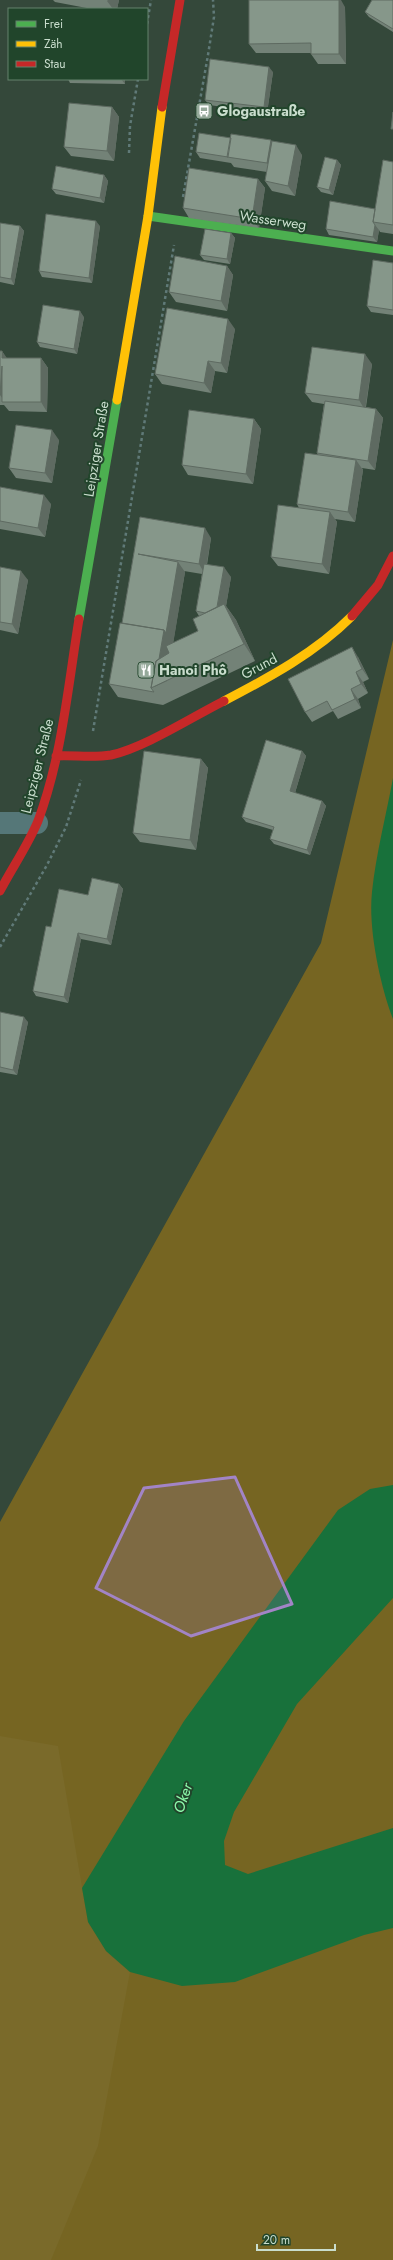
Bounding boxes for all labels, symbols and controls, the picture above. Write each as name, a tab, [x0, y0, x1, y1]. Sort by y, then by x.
legend	[8, 8, 148, 80]
text: Frei	[44, 15, 63, 33]
text: Zäh	[44, 35, 63, 53]
text: Stau	[44, 55, 66, 73]
bus stop icon: Glogaustraße	[194, 101, 214, 121]
place label: Glogaustraße	[217, 101, 305, 121]
street label: Wasserweg	[238, 205, 308, 235]
street label: Leipziger Straße	[79, 400, 113, 498]
street label: Grund	[237, 648, 281, 684]
restaurant icon: Hanoi Phô	[136, 660, 156, 680]
place label: Hanoi Phô	[159, 660, 227, 680]
street label: Leipziger Straße	[16, 717, 58, 815]
water label: Oker	[168, 1779, 199, 1816]
scale bar	[257, 2226, 335, 2252]
text: 20 m	[263, 2231, 290, 2249]

